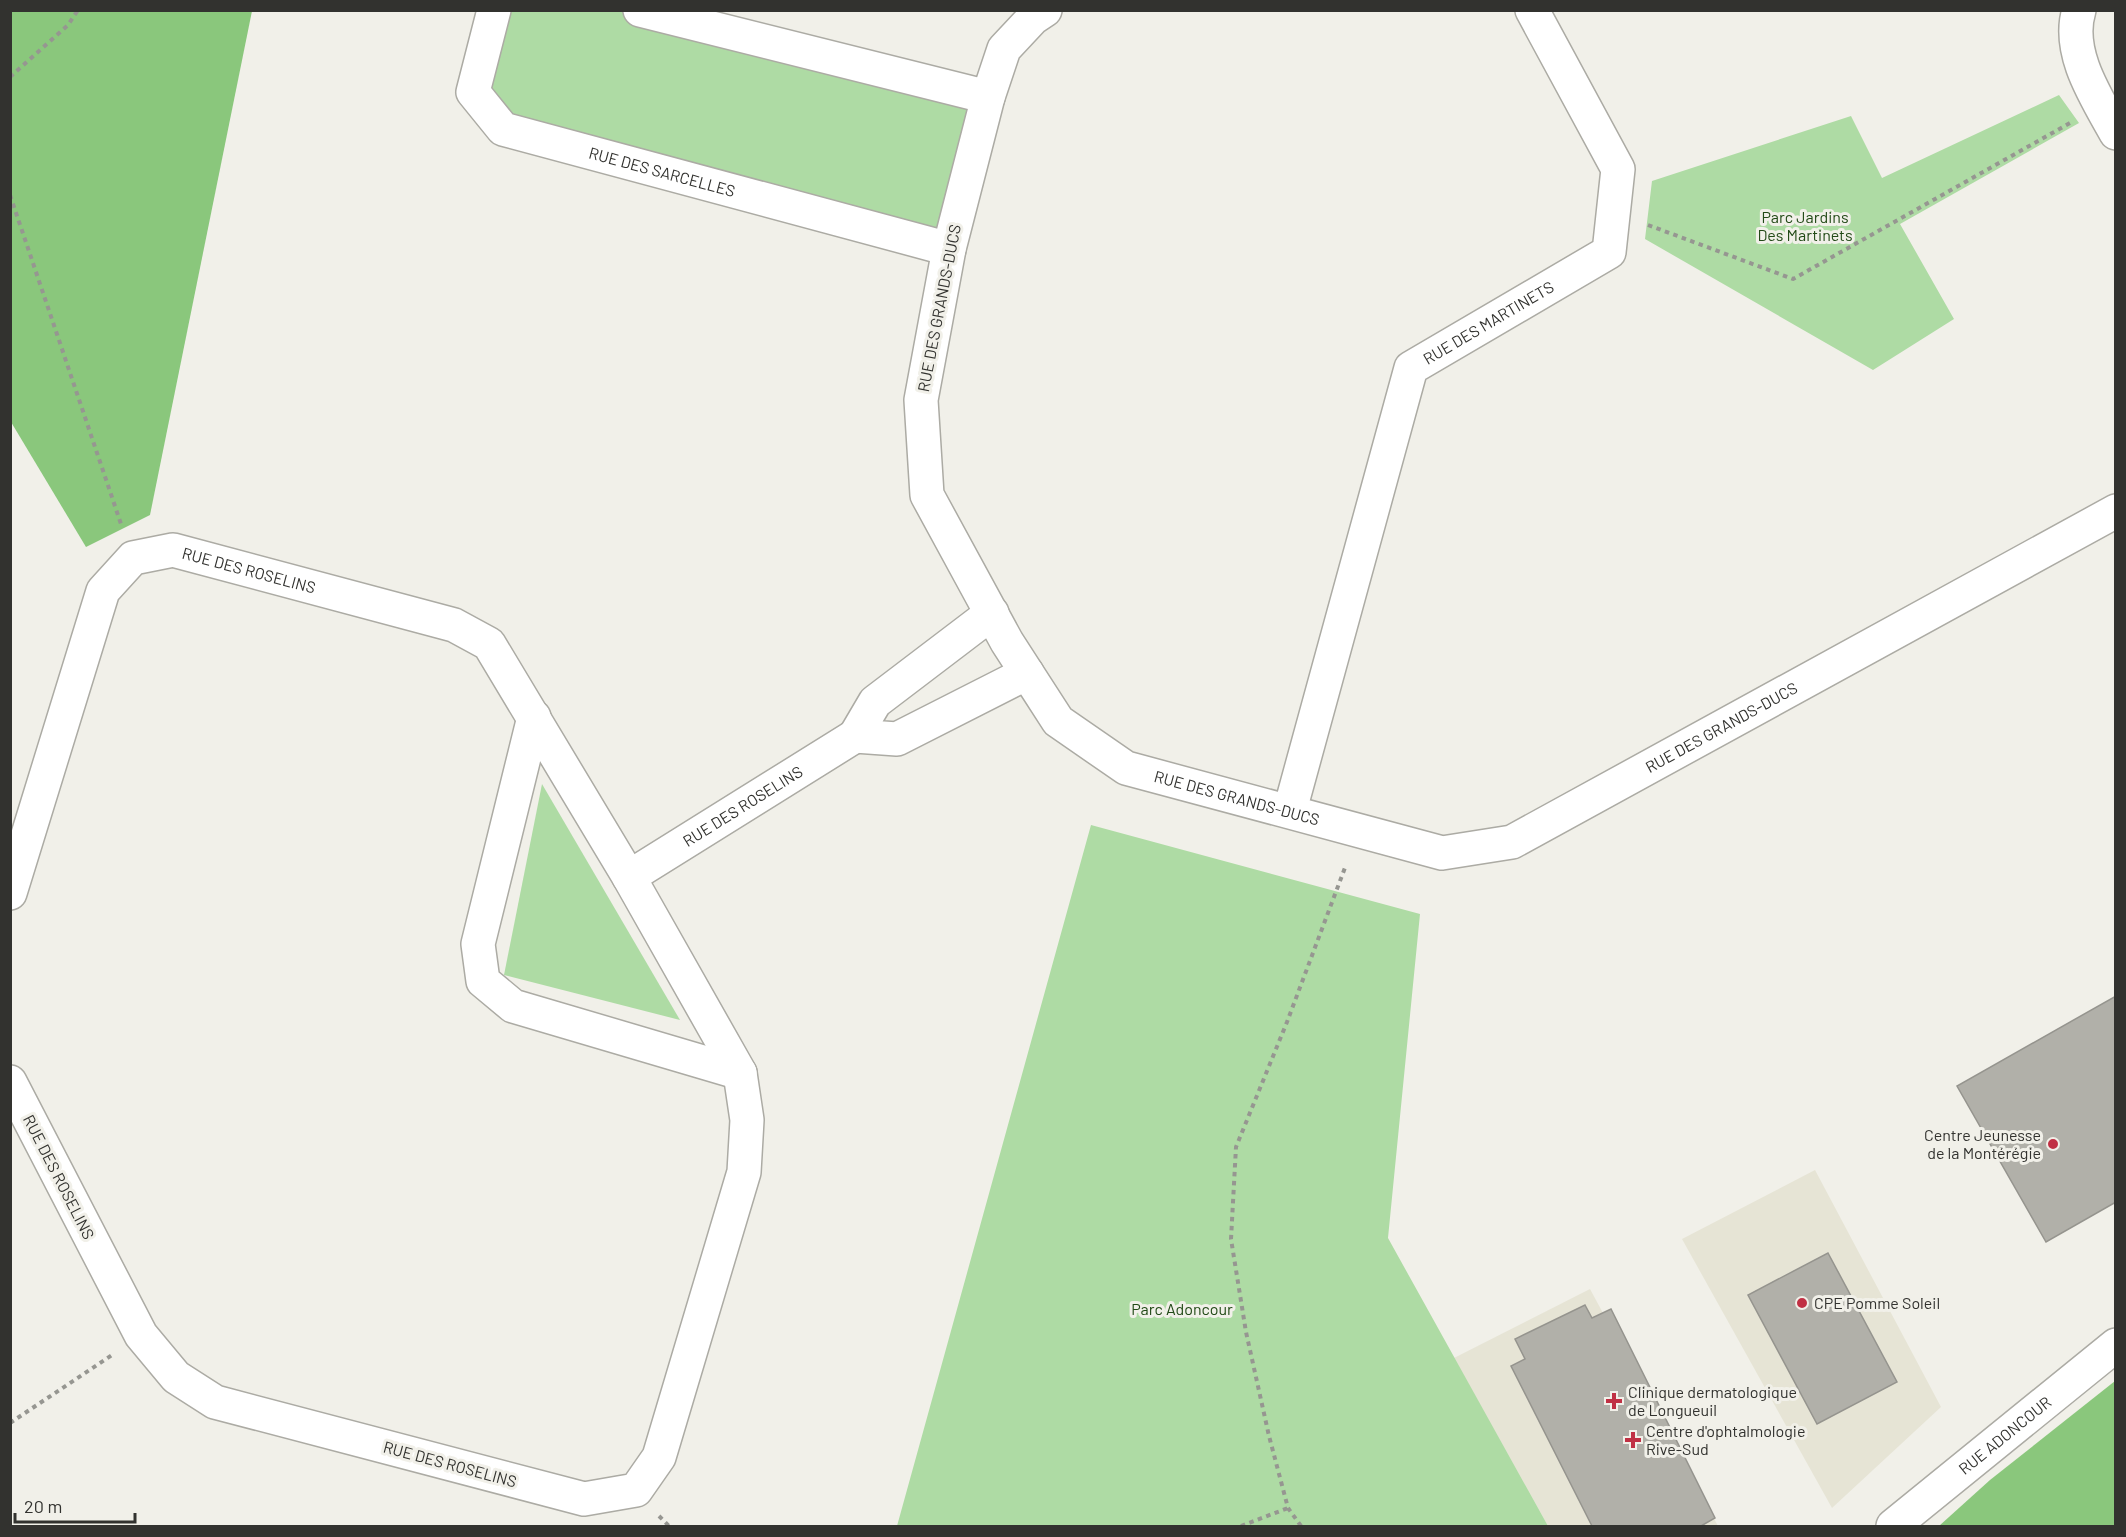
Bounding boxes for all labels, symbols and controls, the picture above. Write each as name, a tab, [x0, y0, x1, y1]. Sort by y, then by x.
street label: RUE DES SARCELLES	[587, 143, 737, 200]
park label: Parc Jardins Des Martinets	[1757, 207, 1853, 244]
street label: RUE DES GRANDS-DUCS	[913, 223, 964, 393]
street label: RUE DES MARTINETS	[1419, 277, 1557, 368]
street label: RUE DES ROSELINS	[180, 543, 318, 597]
street label: RUE DES GRANDS-DUCS	[1642, 678, 1800, 776]
street label: RUE DES ROSELINS	[679, 761, 806, 850]
street label: RUE DES GRANDS-DUCS	[1152, 766, 1322, 829]
street label: RUE DES ROSELINS	[20, 1111, 99, 1242]
place label: Centre Jeunesse de la Montérégie	[1924, 1125, 2041, 1162]
marker: Centre Jeunesse de la Montérégie	[2046, 1137, 2060, 1151]
place label: CPE Pomme Soleil	[1814, 1293, 1940, 1312]
marker: CPE Pomme Soleil	[1795, 1296, 1809, 1310]
park label: Parc Adoncour	[1131, 1299, 1233, 1318]
place label: Clinique dermatologique de Longueuil	[1628, 1382, 1797, 1419]
marker: Clinique dermatologique de Longueuil	[1605, 1392, 1623, 1410]
street label: RUE ADONCOUR	[1955, 1392, 2055, 1478]
place label: Centre d'ophtalmologie Rive-Sud	[1646, 1421, 1805, 1458]
marker: Centre d'ophtalmologie Rive-Sud	[1624, 1431, 1642, 1449]
street label: RUE DES ROSELINS	[381, 1437, 519, 1490]
scale bar	[15, 1486, 135, 1524]
text: 20 m	[24, 1495, 62, 1517]

